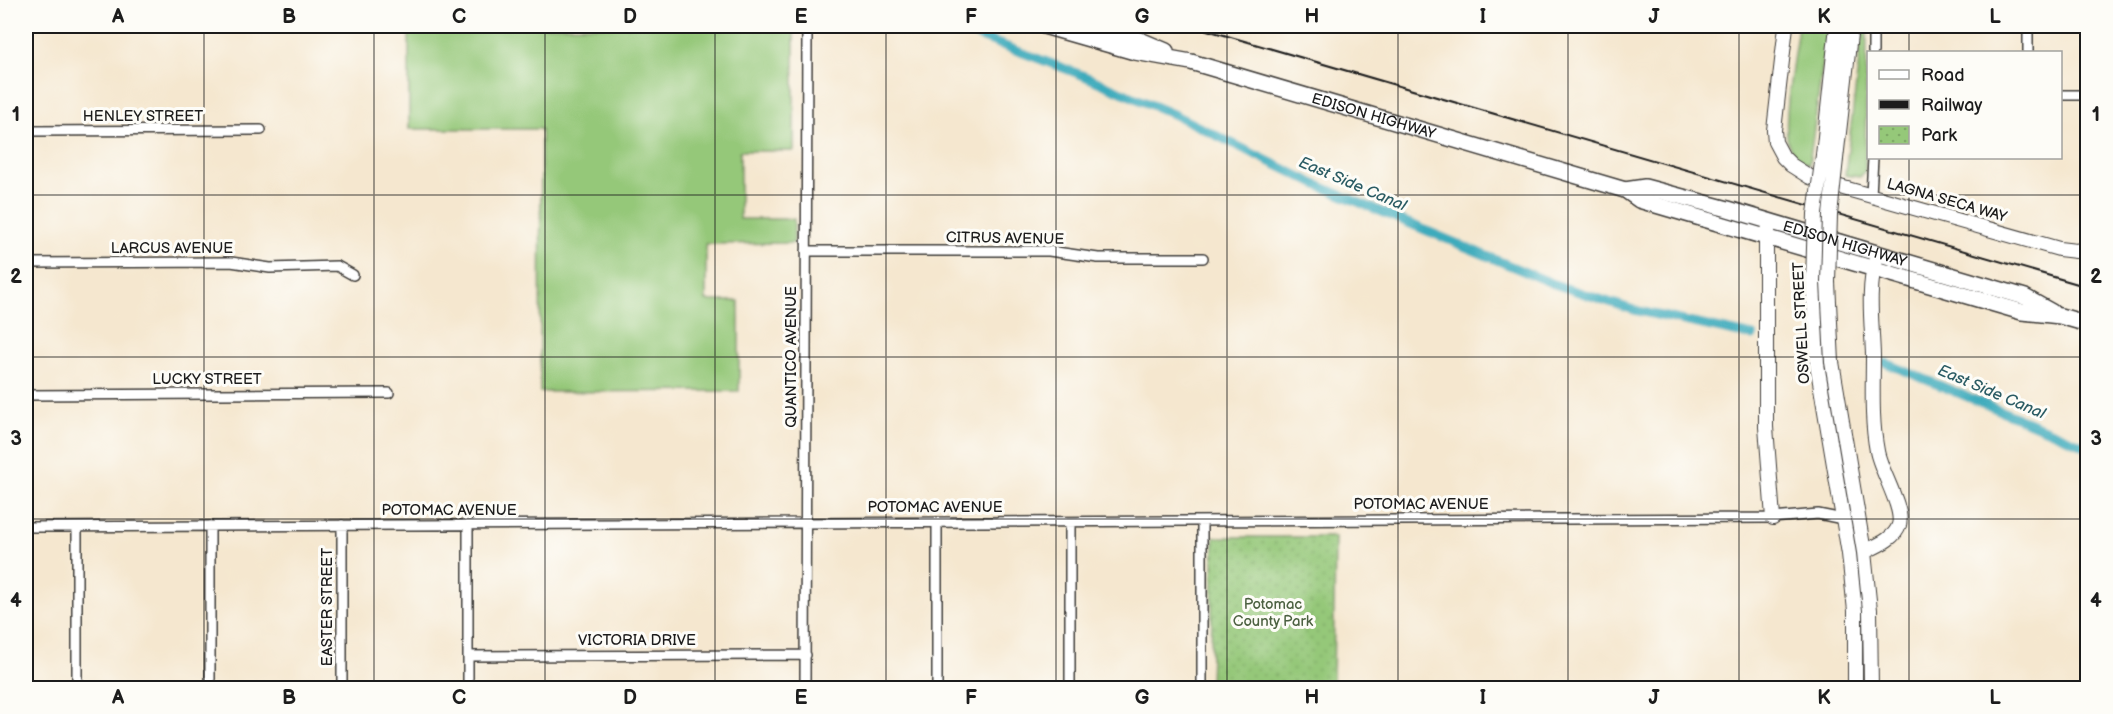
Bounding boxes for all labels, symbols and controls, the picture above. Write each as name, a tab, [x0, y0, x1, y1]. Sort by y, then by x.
text: A	[111, 5, 125, 29]
text: B	[282, 5, 296, 29]
text: C	[452, 5, 466, 29]
text: D	[623, 5, 637, 29]
text: E	[795, 5, 808, 29]
text: F	[965, 5, 977, 29]
text: G	[1135, 5, 1150, 29]
text: H	[1305, 5, 1319, 29]
text: I	[1480, 5, 1486, 29]
text: J	[1649, 5, 1661, 29]
text: K	[1817, 5, 1831, 29]
text: L	[1989, 5, 2001, 29]
legend	[1867, 51, 2062, 159]
text: Road	[1921, 65, 1965, 86]
street label: EDISON HIGHWAY	[1309, 89, 1438, 144]
text: Railway	[1921, 95, 1983, 116]
text: 1	[12, 103, 20, 127]
text: 1	[2092, 103, 2100, 127]
street label: HENLEY STREET	[83, 107, 203, 126]
text: Park	[1921, 125, 1957, 146]
water label: East Side Canal	[1296, 153, 1410, 216]
street label: LAGNA SECA WAY	[1885, 174, 2009, 227]
street label: EDISON HIGHWAY	[1781, 217, 1909, 272]
street label: CITRUS AVENUE	[946, 228, 1064, 249]
street label: LARCUS AVENUE	[111, 239, 233, 258]
street label: OSWELL STREET	[1789, 261, 1814, 385]
text: 2	[10, 265, 22, 289]
text: 2	[2090, 265, 2102, 289]
street label: QUANTICO AVENUE	[782, 286, 801, 428]
water label: East Side Canal	[1935, 361, 2049, 424]
street label: LUCKY STREET	[152, 370, 262, 389]
text: 3	[10, 427, 22, 451]
text: 3	[2090, 427, 2102, 451]
street label: POTOMAC AVENUE	[1353, 495, 1489, 514]
street label: POTOMAC AVENUE	[867, 498, 1003, 517]
street label: POTOMAC AVENUE	[381, 501, 517, 520]
street label: EASTER STREET	[318, 548, 337, 666]
text: 4	[10, 589, 22, 613]
text: 4	[2090, 589, 2102, 613]
park label: Potomac County Park	[1233, 595, 1314, 631]
street label: VICTORIA DRIVE	[578, 631, 696, 650]
text: A	[111, 686, 125, 710]
text: B	[282, 686, 296, 710]
text: C	[452, 686, 466, 710]
text: D	[623, 686, 637, 710]
text: E	[795, 686, 808, 710]
text: F	[965, 686, 977, 710]
text: G	[1135, 686, 1150, 710]
text: H	[1305, 686, 1319, 710]
text: I	[1480, 686, 1486, 710]
text: J	[1649, 686, 1661, 710]
text: K	[1817, 686, 1831, 710]
text: L	[1989, 686, 2001, 710]

